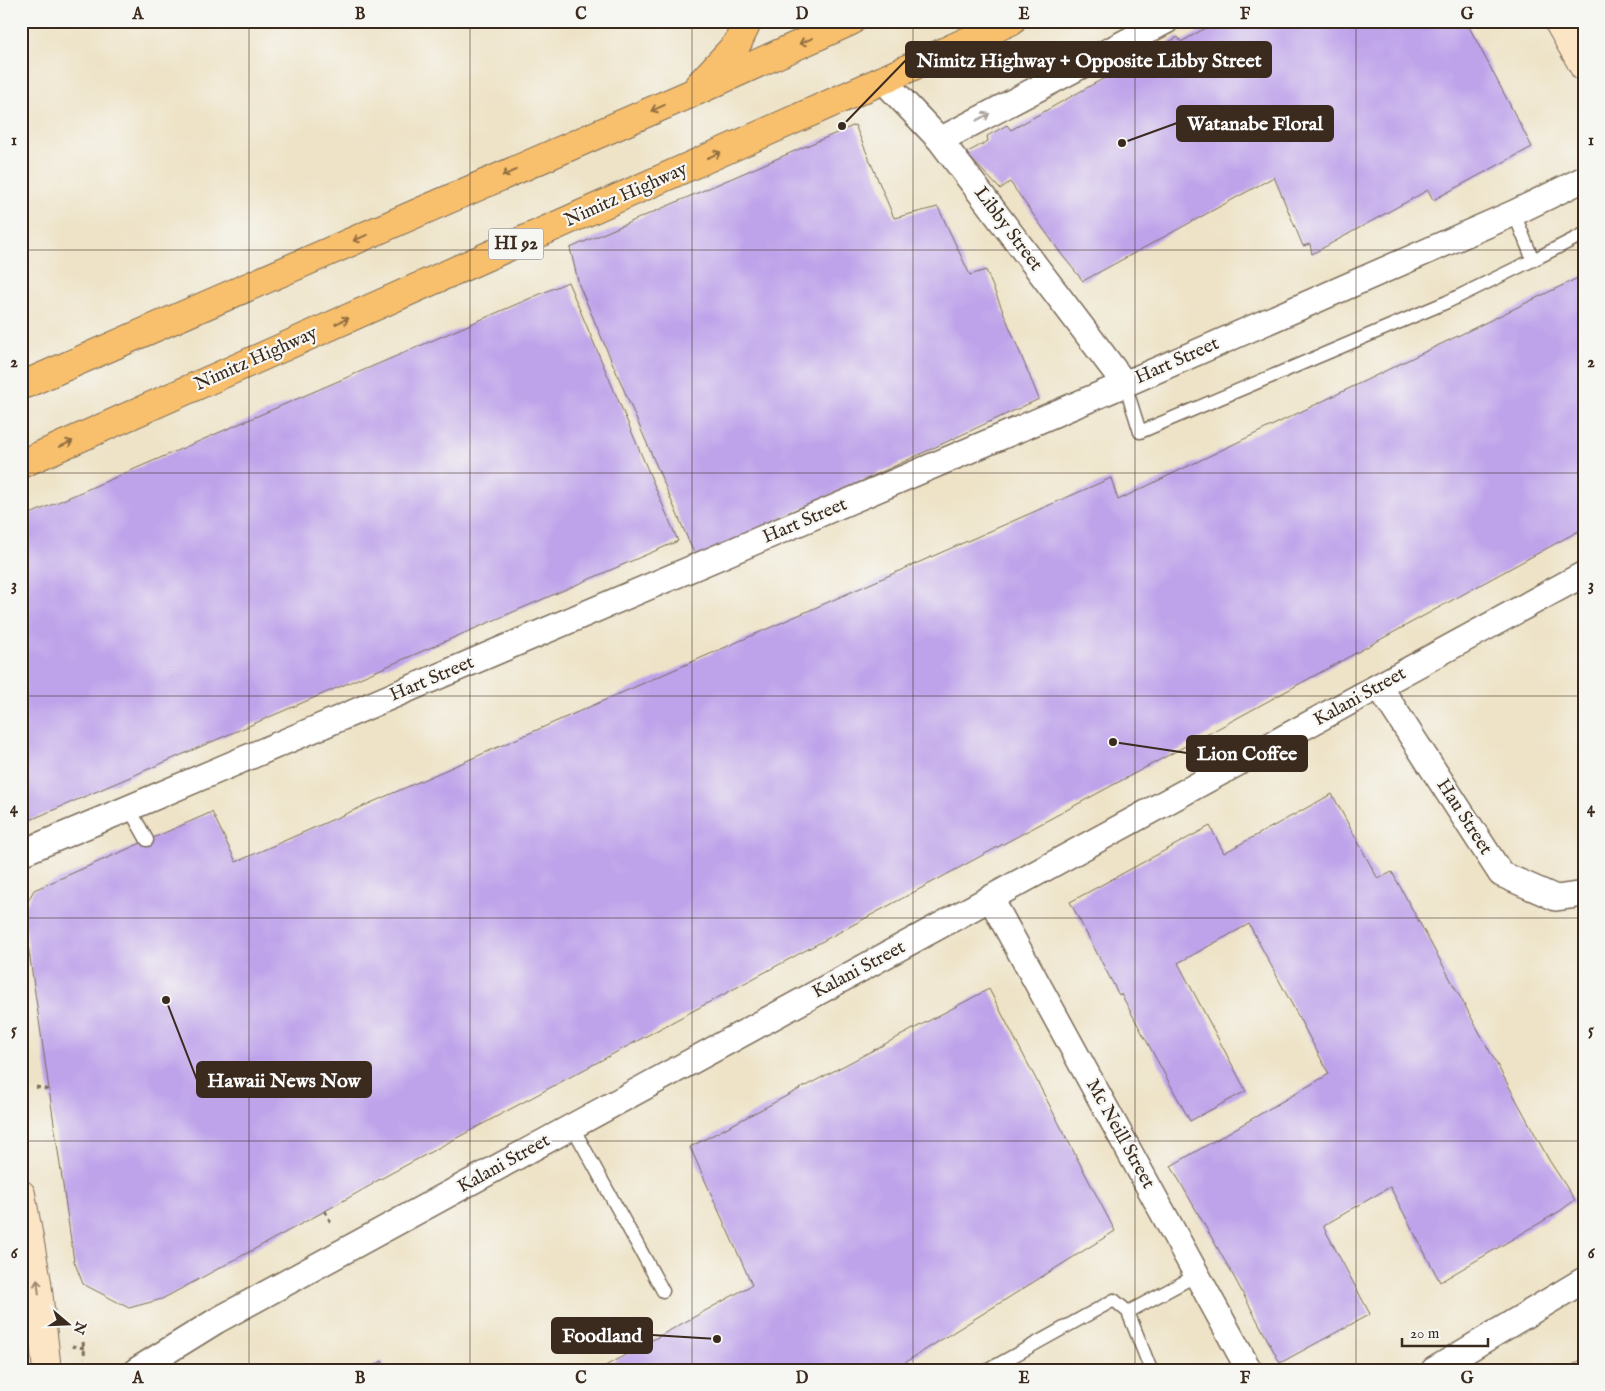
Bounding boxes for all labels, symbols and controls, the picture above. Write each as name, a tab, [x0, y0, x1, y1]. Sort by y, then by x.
text: A	[132, 5, 145, 25]
text: B	[355, 5, 366, 25]
text: C	[575, 5, 587, 25]
text: D	[796, 5, 809, 25]
text: E	[1018, 5, 1030, 25]
text: F	[1240, 5, 1251, 25]
text: G	[1461, 5, 1474, 25]
one-way arrow	[799, 37, 814, 47]
callout: Nimitz Highway + Opposite Libby Street	[906, 42, 1271, 77]
text: Nimitz Highway + Opposite Libby Street	[915, 49, 1262, 74]
one-way arrow	[651, 103, 666, 113]
callout: Watanabe Floral	[1177, 106, 1333, 141]
one-way arrow	[976, 112, 991, 122]
text: Watanabe Floral	[1186, 112, 1323, 137]
text: 1	[11, 131, 17, 151]
text: 1	[1588, 131, 1594, 151]
one-way arrow	[706, 150, 721, 160]
street label: Nimitz Highway	[561, 157, 692, 233]
one-way arrow	[502, 168, 517, 178]
street label: Libby Street	[969, 182, 1048, 276]
road number: HI 92	[488, 228, 544, 260]
one-way arrow	[353, 233, 368, 243]
one-way arrow	[334, 316, 349, 326]
street label: Nimitz Highway	[191, 321, 322, 397]
street label: Hart Street	[1131, 332, 1223, 390]
text: 2	[10, 353, 18, 373]
text: 2	[1587, 353, 1595, 373]
one-way arrow	[58, 439, 73, 449]
street label: Hart Street	[759, 492, 851, 550]
text: 3	[11, 576, 17, 596]
text: 3	[1588, 576, 1594, 596]
street label: Hart Street	[386, 650, 478, 708]
street label: Kalani Street	[1310, 662, 1411, 732]
callout: Lion Coffee	[1187, 736, 1307, 771]
text: Lion Coffee	[1197, 742, 1298, 767]
street label: Hau Street	[1431, 775, 1498, 860]
text: 4	[10, 799, 19, 819]
text: 4	[1587, 799, 1596, 819]
street label: Kalani Street	[808, 935, 910, 1005]
text: 5	[11, 1021, 17, 1041]
text: 5	[1588, 1021, 1594, 1041]
callout: Hawaii News Now	[197, 1062, 371, 1097]
text: Hawaii News Now	[207, 1069, 362, 1094]
street label: Mc Neill Street	[1080, 1075, 1160, 1193]
street label: Kalani Street	[454, 1129, 555, 1199]
text: 6	[11, 1244, 19, 1264]
text: 6	[1588, 1244, 1596, 1264]
one-way arrow	[32, 1279, 42, 1295]
north arrow	[42, 1298, 92, 1348]
scale bar	[1402, 1316, 1489, 1348]
text: N	[69, 1318, 90, 1337]
callout: Foodland	[552, 1318, 652, 1353]
text: Foodland	[562, 1324, 643, 1349]
text: 20 m	[1410, 1324, 1440, 1343]
text: A	[132, 1369, 145, 1389]
text: B	[355, 1369, 366, 1389]
text: C	[575, 1369, 587, 1389]
text: D	[796, 1369, 809, 1389]
text: E	[1018, 1369, 1030, 1389]
text: F	[1240, 1369, 1251, 1389]
text: G	[1461, 1369, 1474, 1389]

